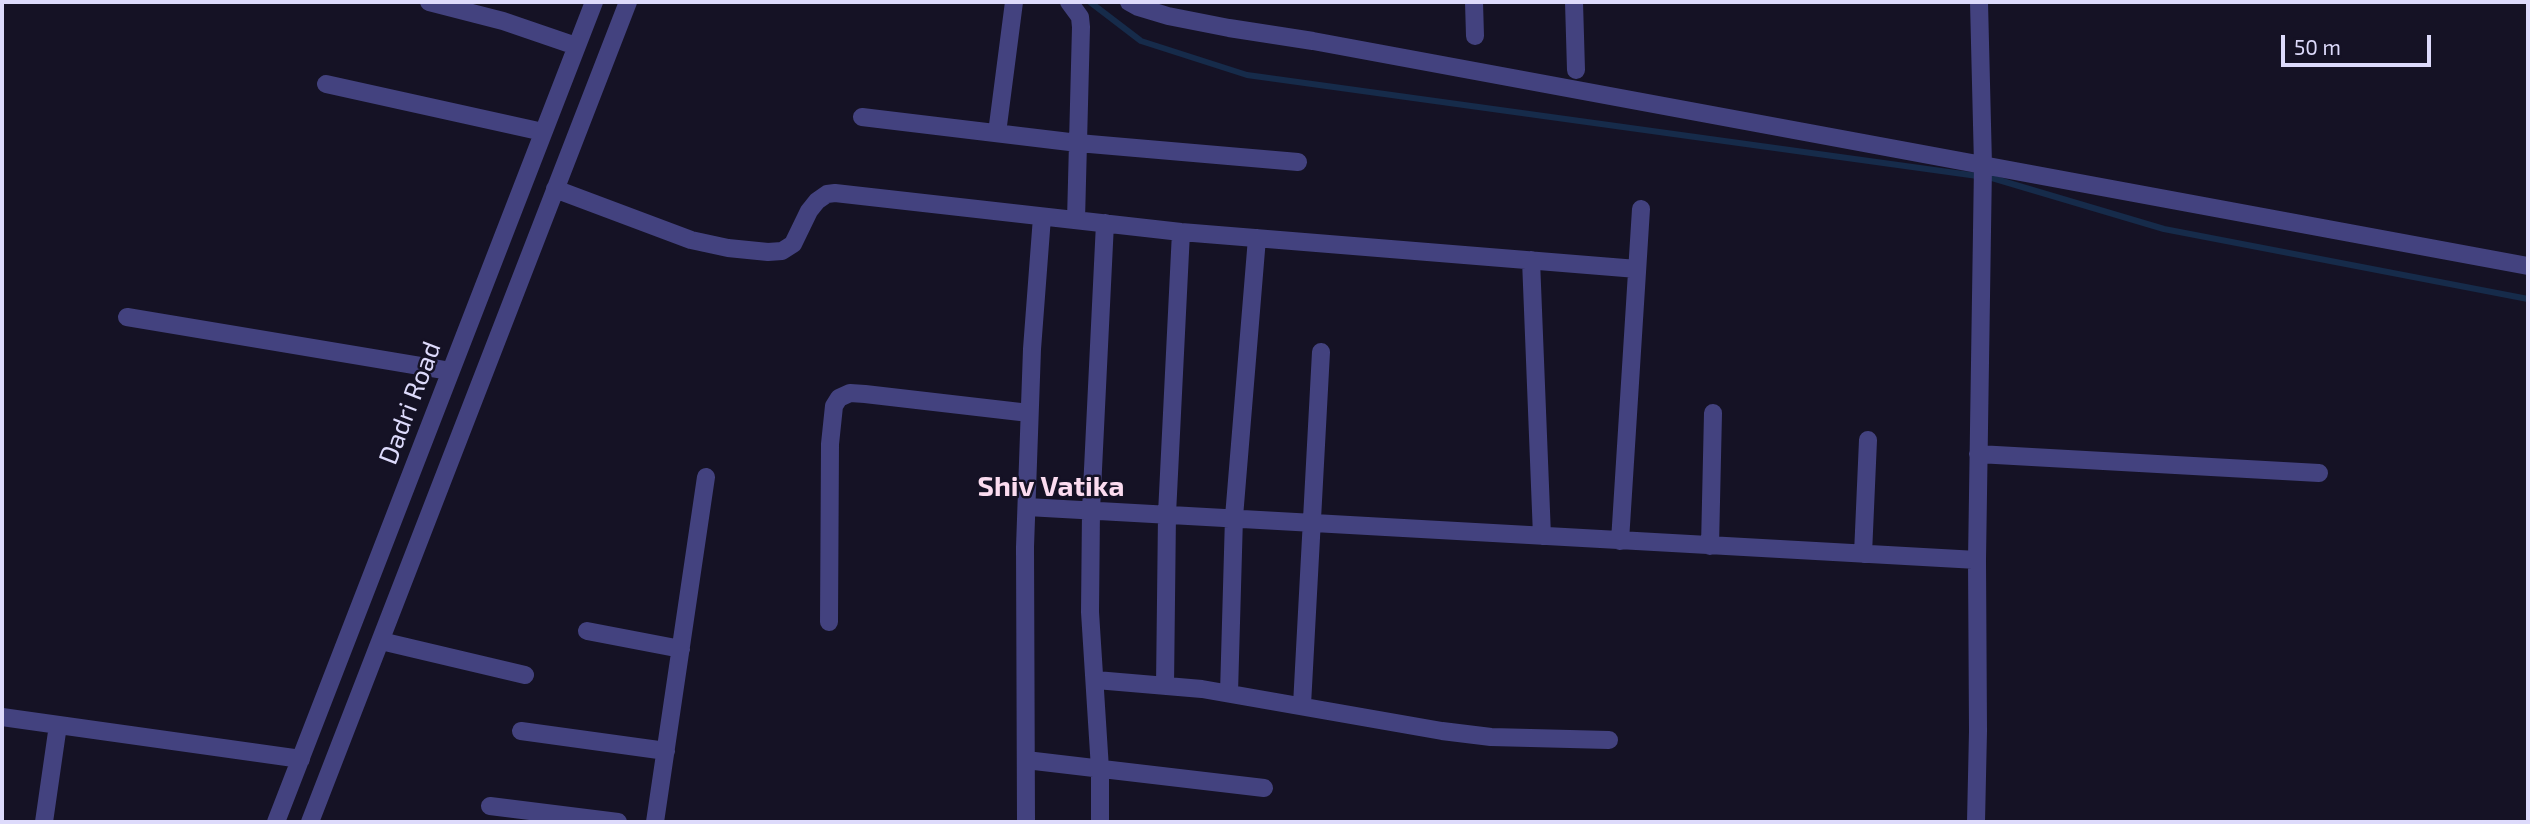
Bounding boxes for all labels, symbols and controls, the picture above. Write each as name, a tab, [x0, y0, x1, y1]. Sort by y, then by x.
scale bar	[2285, 21, 2436, 65]
text: 50 m	[2294, 34, 2341, 59]
street label: Dadri Road	[372, 337, 448, 469]
district label: Shiv Vatika	[978, 470, 1124, 504]

